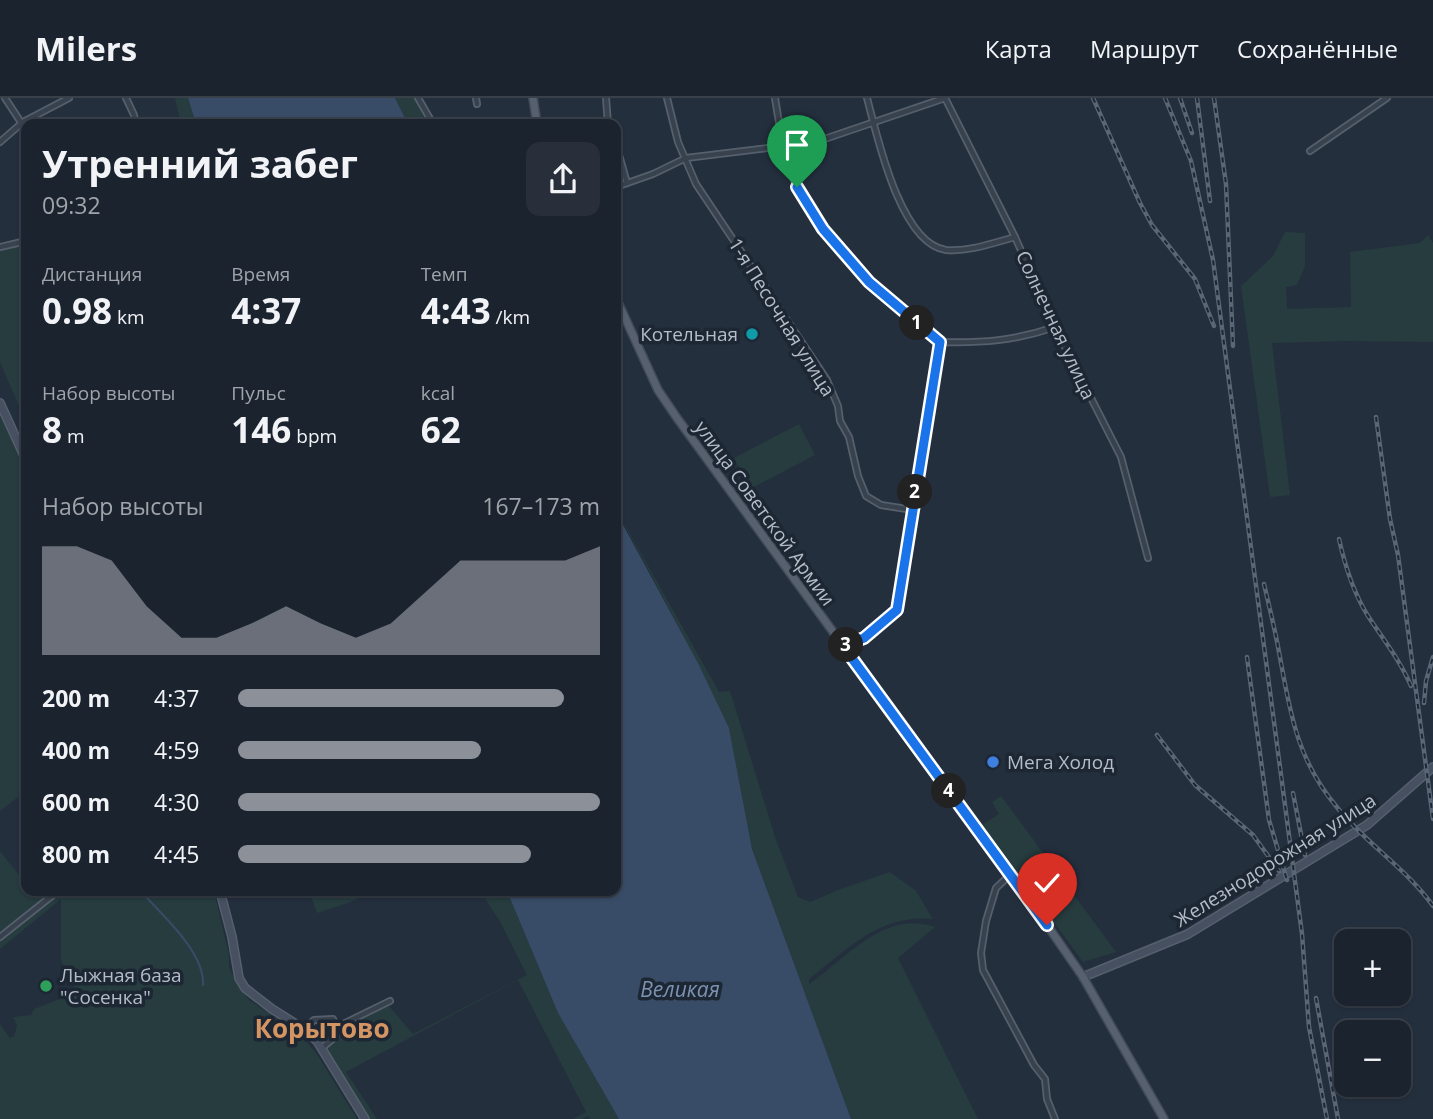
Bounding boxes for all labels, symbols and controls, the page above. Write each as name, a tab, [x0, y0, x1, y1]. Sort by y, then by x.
text: Milers	[35, 26, 137, 71]
text: Карта	[985, 32, 1052, 65]
text: Маршрут	[1090, 32, 1199, 65]
text: Сохранённые	[1237, 32, 1398, 65]
pin	[767, 115, 827, 187]
icon: arrive	[778, 126, 816, 164]
text: Утренний забег	[42, 137, 358, 189]
button: share	[526, 142, 600, 216]
text: 09:32	[42, 189, 101, 221]
street label: 1-я Песочная улица	[723, 233, 841, 401]
street label: Солнечная улица	[1010, 246, 1102, 404]
text: Дистанция	[42, 261, 142, 287]
text: Время	[231, 261, 290, 287]
text: Темп	[421, 261, 468, 287]
text: 0.98	[42, 287, 112, 334]
text: 4:37	[231, 287, 301, 334]
text: 4:43	[421, 287, 491, 334]
text: km	[112, 304, 145, 330]
text: /km	[491, 304, 530, 330]
pin: 1	[900, 306, 934, 341]
text: 1	[911, 309, 922, 335]
place label: Котельная	[640, 321, 738, 347]
marker: Котельная	[744, 326, 760, 342]
text: Набор высоты	[42, 380, 175, 406]
text: Пульс	[231, 380, 286, 406]
text: kcal	[421, 380, 455, 406]
text: 8	[42, 406, 62, 453]
text: 146	[231, 406, 291, 453]
text: 62	[421, 406, 461, 453]
street label: улица Советской Армии	[689, 415, 841, 611]
text: m	[62, 423, 85, 449]
text: bpm	[291, 423, 337, 449]
pin: 2	[898, 474, 932, 510]
text: 2	[909, 478, 920, 504]
text: Набор высоты	[42, 490, 204, 522]
text: 167–173 m	[482, 490, 600, 522]
pin: 3	[828, 628, 864, 662]
text: 3	[840, 631, 851, 657]
text: 200 m	[42, 682, 110, 714]
text: 4:37	[154, 682, 200, 714]
text: 400 m	[42, 734, 110, 766]
text: 4:59	[154, 734, 200, 766]
place label: Мега Холод	[1007, 749, 1114, 775]
marker: Мега Холод	[985, 754, 1001, 770]
pin: 4	[932, 774, 967, 808]
text: 4	[943, 777, 954, 803]
text: 600 m	[42, 786, 110, 818]
text: 4:30	[154, 786, 200, 818]
street label: Железнодорожная улица	[1169, 787, 1381, 933]
text: 800 m	[42, 838, 110, 870]
text: 4:45	[154, 838, 200, 870]
pin	[1017, 853, 1077, 925]
icon: check	[1028, 864, 1066, 902]
map controls	[1334, 929, 1411, 1097]
button: +	[1334, 929, 1411, 1006]
place label: Лыжная база "Сосенка"	[60, 962, 182, 1010]
water label: Великая	[640, 975, 720, 1003]
marker: Лыжная база "Сосенка"	[38, 978, 54, 994]
district label: Корытово	[254, 1010, 390, 1046]
button: −	[1334, 1020, 1411, 1097]

